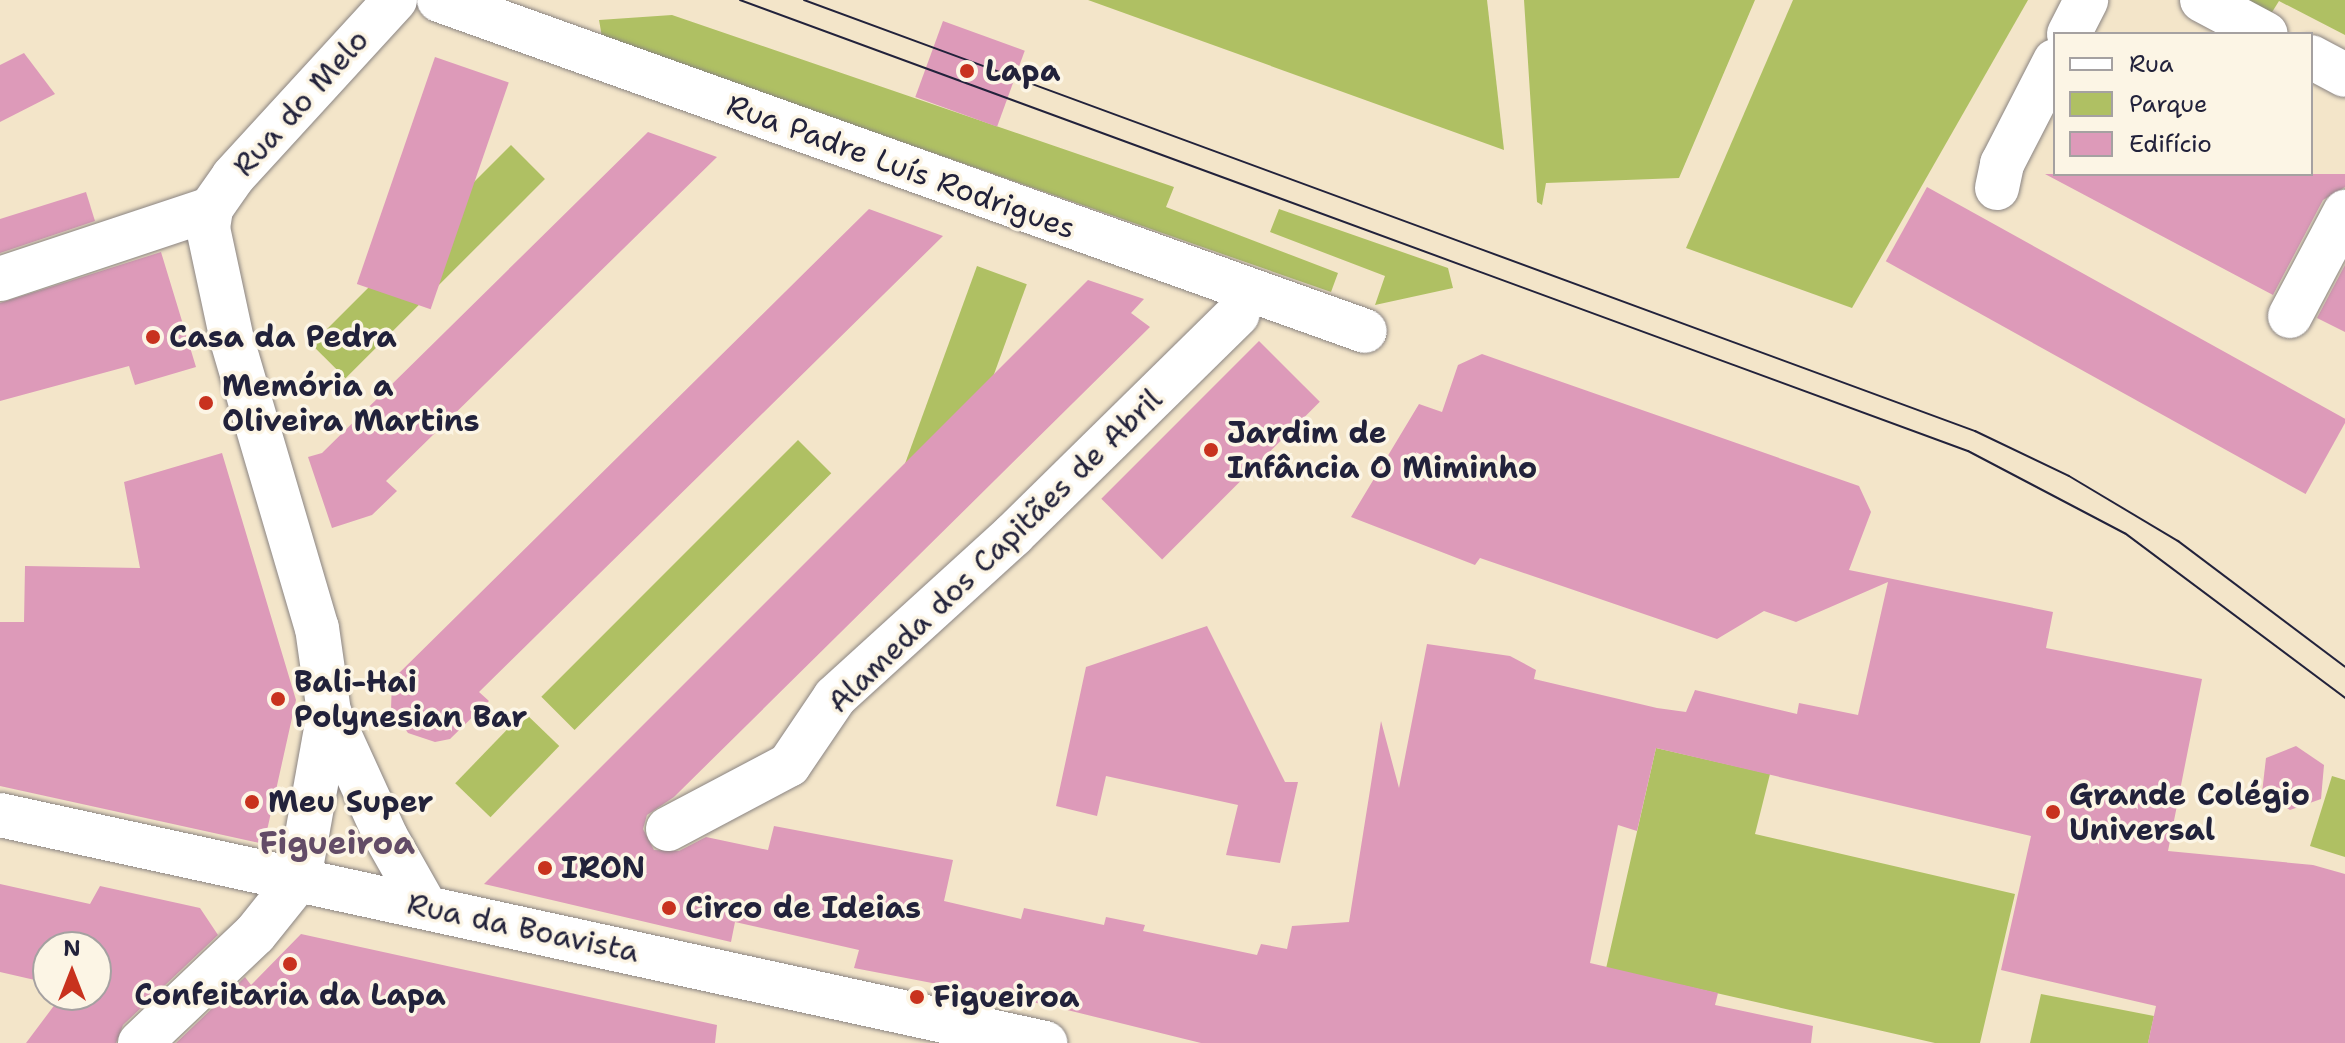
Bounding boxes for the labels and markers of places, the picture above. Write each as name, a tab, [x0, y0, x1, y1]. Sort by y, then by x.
place label: Lapa	[985, 53, 1060, 89]
marker: Lapa	[956, 60, 978, 82]
place label: Casa da Pedra	[169, 319, 397, 355]
marker: Casa da Pedra	[144, 328, 162, 346]
place label: Memória a Oliveira Martins	[222, 368, 480, 438]
marker: Memória a Oliveira Martins	[197, 394, 215, 412]
place label: Jardim de Infância O Miminho	[1227, 415, 1537, 486]
marker: Jardim de Infância O Miminho	[1202, 441, 1220, 459]
place label: Bali-Hai Polynesian Bar	[294, 664, 527, 734]
marker: Bali-Hai Polynesian Bar	[269, 690, 287, 708]
place label: Grande Colégio Universal	[2069, 777, 2310, 848]
place label: Meu Super	[268, 784, 433, 820]
marker: Meu Super	[243, 793, 261, 811]
marker: Grande Colégio Universal	[2044, 803, 2062, 821]
place label: IRON	[561, 850, 645, 886]
marker: IRON	[536, 859, 554, 877]
place label: Circo de Ideias	[685, 890, 921, 926]
marker: Circo de Ideias	[660, 899, 678, 917]
marker: Confeitaria da Lapa	[281, 955, 299, 973]
place label: Confeitaria da Lapa	[134, 977, 446, 1013]
place label: Figueiroa	[933, 979, 1079, 1015]
marker: Figueiroa	[908, 988, 926, 1006]

